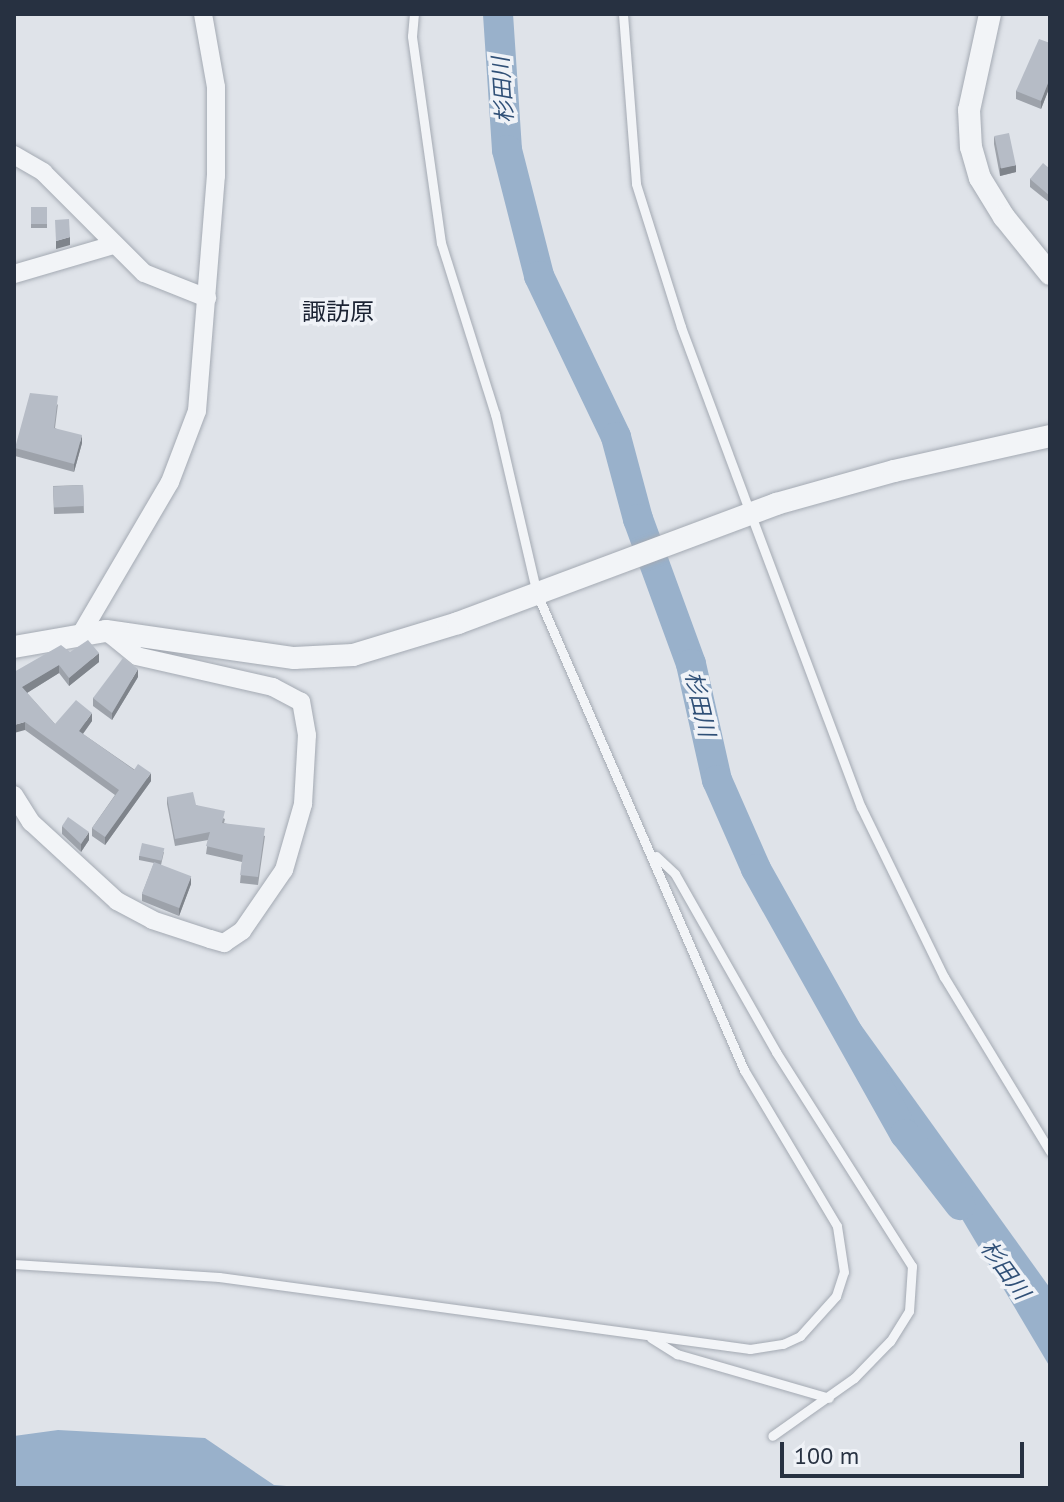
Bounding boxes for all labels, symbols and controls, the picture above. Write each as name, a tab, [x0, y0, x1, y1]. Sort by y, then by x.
water label: 杉田川	[488, 56, 518, 124]
district label: 諏訪原	[302, 298, 374, 326]
water label: 杉田川	[680, 669, 720, 739]
water label: 杉田川	[975, 1236, 1035, 1304]
scale bar	[784, 1426, 1028, 1476]
text: 100 m	[794, 1440, 859, 1471]

